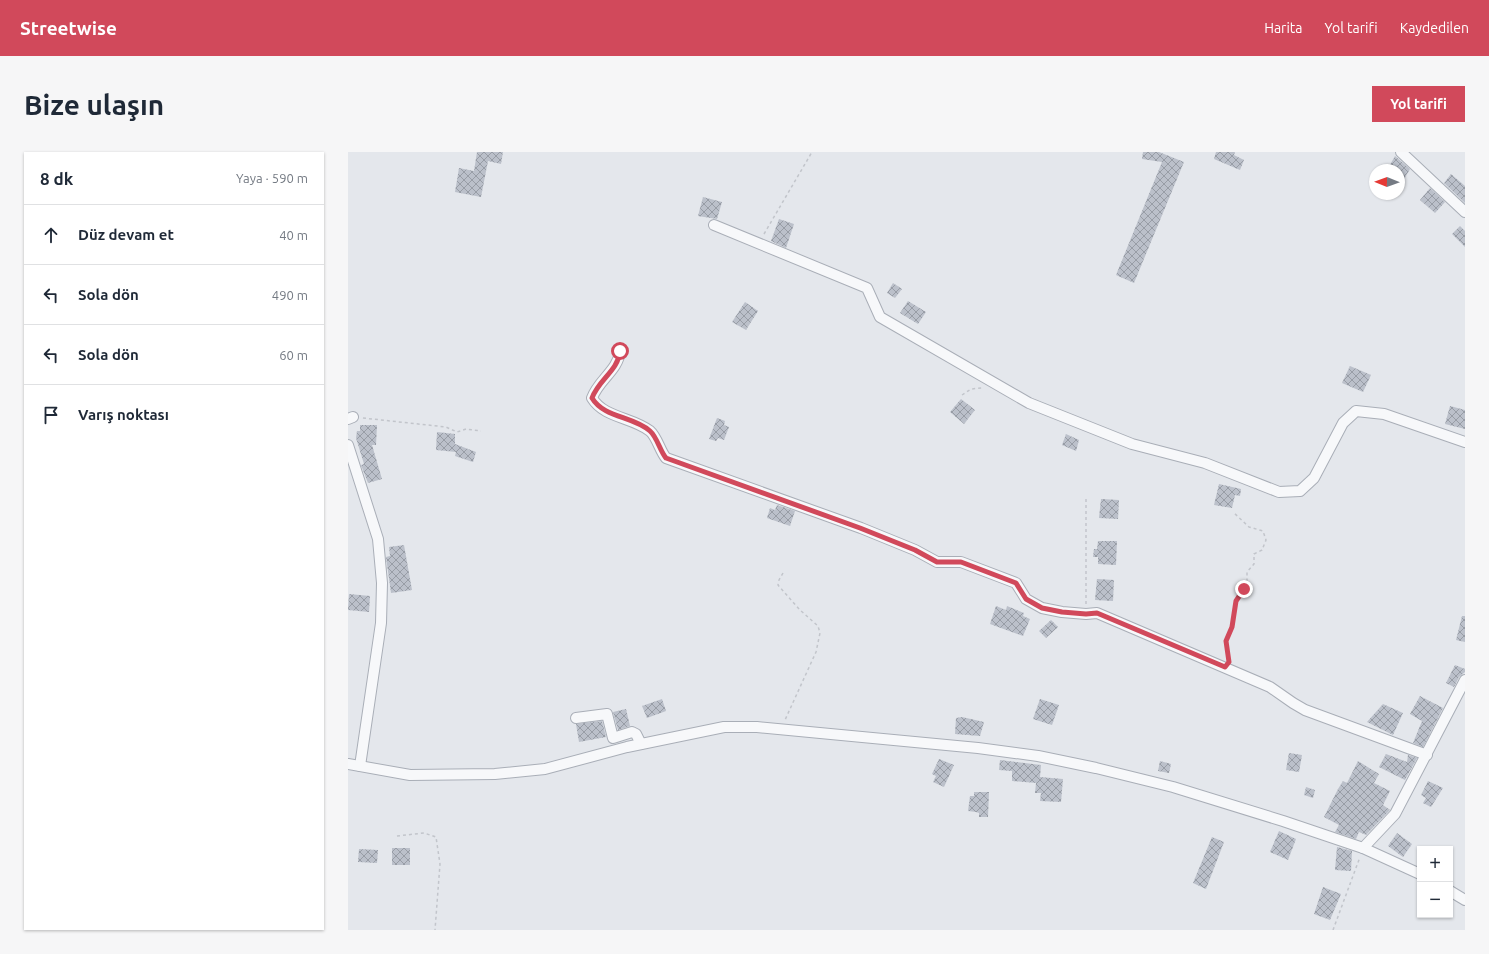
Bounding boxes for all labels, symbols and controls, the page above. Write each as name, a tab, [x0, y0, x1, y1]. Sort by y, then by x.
text: Streetwise	[20, 17, 117, 39]
text: Harita	[1264, 20, 1302, 36]
text: Yol tarifi	[1324, 20, 1378, 36]
text: Kaydedilen	[1400, 20, 1469, 36]
button: Yol tarifi	[1372, 86, 1465, 122]
text: Bize ulaşın	[24, 89, 164, 120]
north arrow	[1369, 164, 1405, 200]
text: 8 dk	[40, 169, 73, 188]
text: Yaya · 590 m	[236, 171, 308, 185]
icon: ahead	[40, 224, 62, 246]
text: Düz devam et	[78, 226, 174, 243]
text: 40 m	[279, 228, 308, 242]
icon: left	[40, 284, 62, 306]
text: Sola dön	[78, 286, 139, 303]
text: 490 m	[272, 288, 308, 302]
route start	[611, 342, 629, 360]
icon: left	[40, 344, 62, 366]
text: Sola dön	[78, 346, 139, 363]
text: 60 m	[279, 348, 308, 362]
icon: arrive	[40, 404, 62, 426]
text: Varış noktası	[78, 406, 169, 423]
route end	[1235, 580, 1253, 598]
map controls	[1417, 846, 1453, 918]
button: +	[1417, 846, 1453, 882]
button: −	[1417, 882, 1453, 918]

